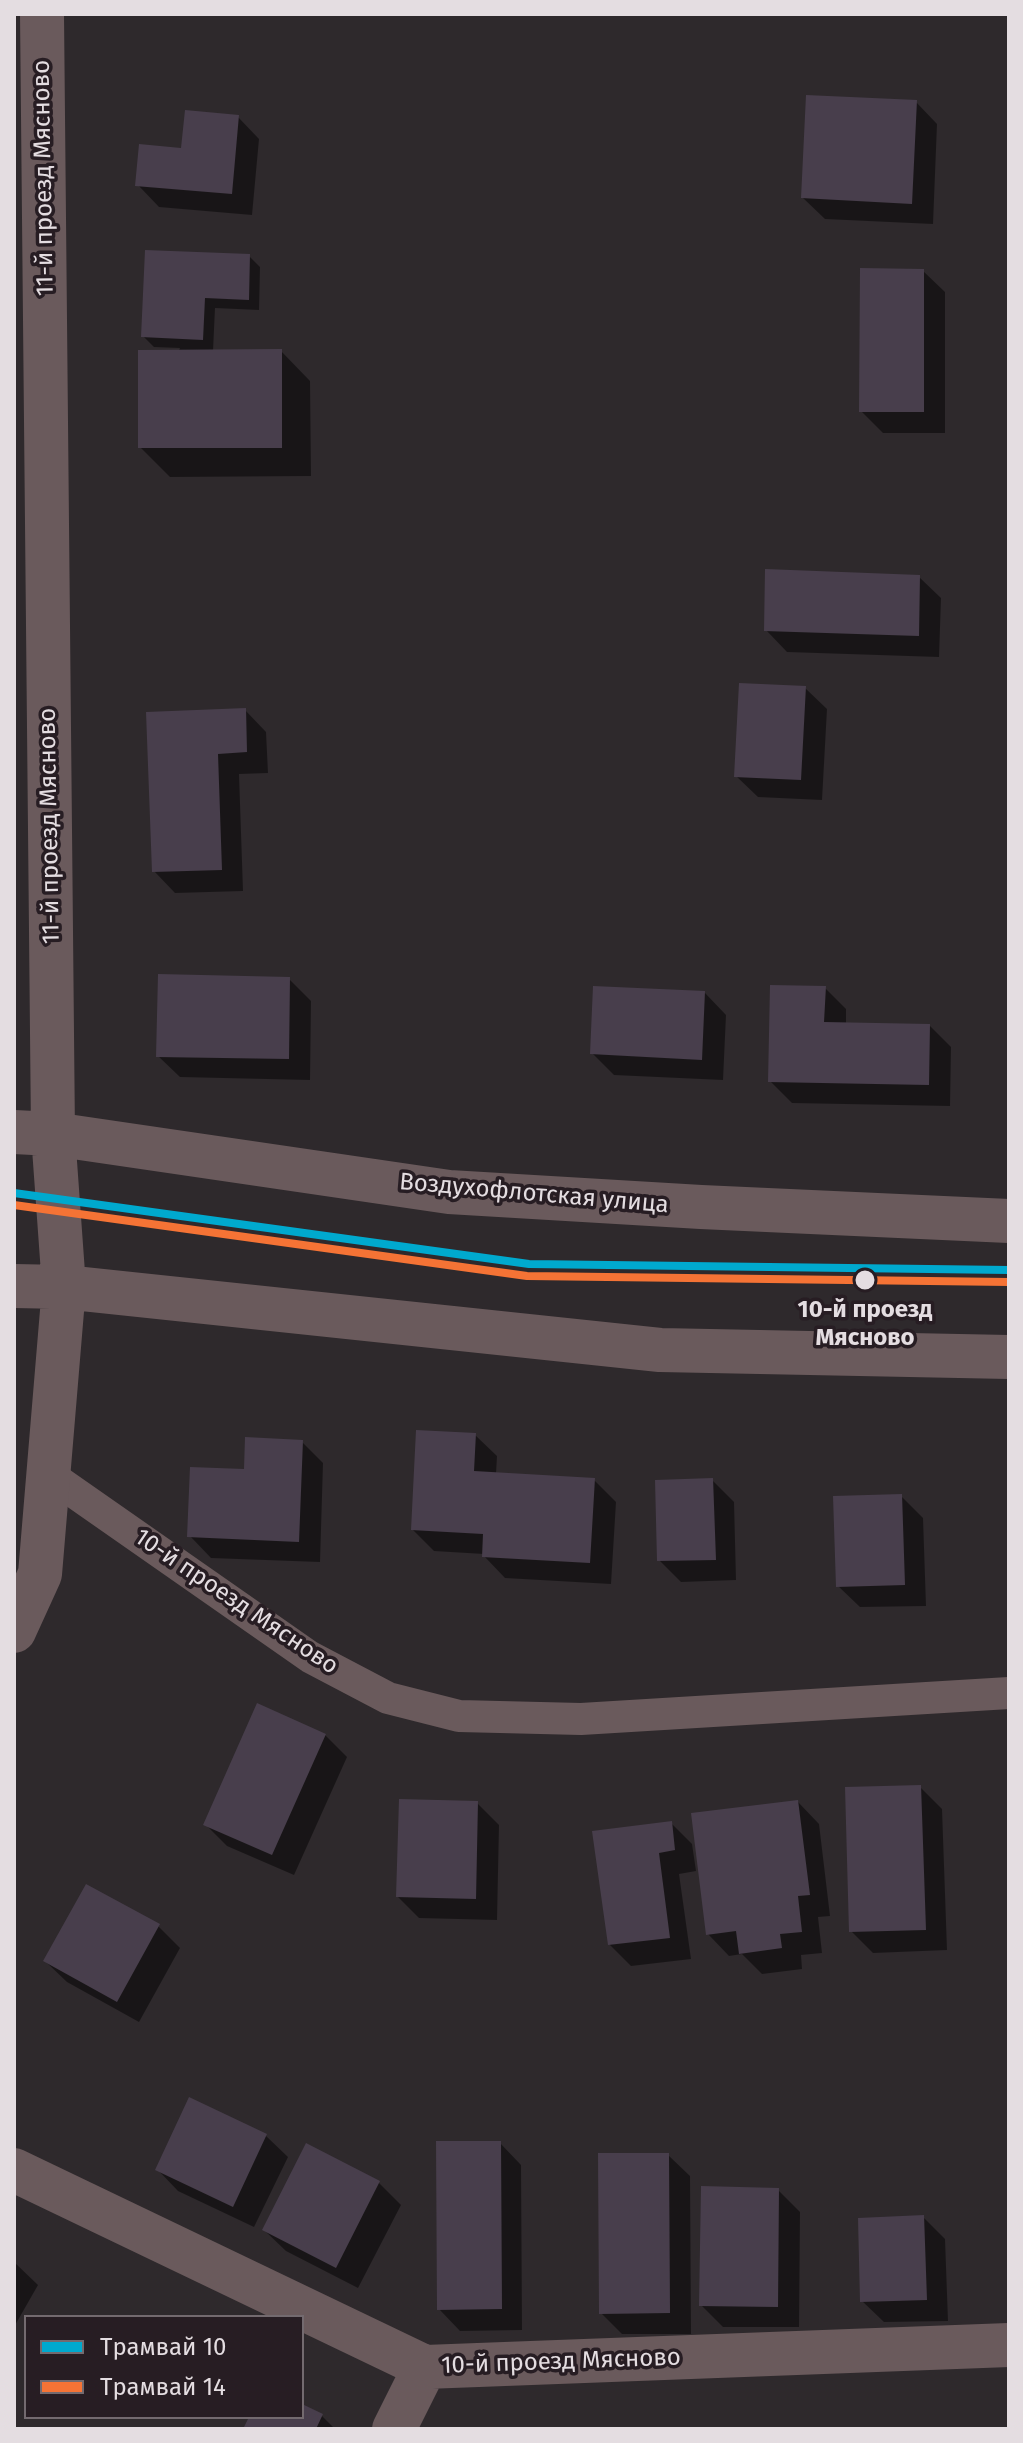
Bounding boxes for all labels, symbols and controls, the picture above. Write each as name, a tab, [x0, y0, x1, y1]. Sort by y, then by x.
street label: 11-й проезд Мясново	[28, 60, 60, 296]
street label: 11-й проезд Мясново	[34, 708, 66, 944]
street label: Воздухофлотская улица	[398, 1168, 670, 1220]
marker: 10-й проезд Мясново	[853, 1268, 877, 1292]
place label: 10-й проезд Мясново	[798, 1296, 932, 1352]
street label: 10-й проезд Мясново	[129, 1523, 343, 1681]
legend	[24, 2315, 304, 2419]
text: Трамвай 10	[100, 2333, 226, 2361]
street label: 10-й проезд Мясново	[441, 2343, 681, 2381]
text: Трамвай 14	[100, 2373, 226, 2401]

